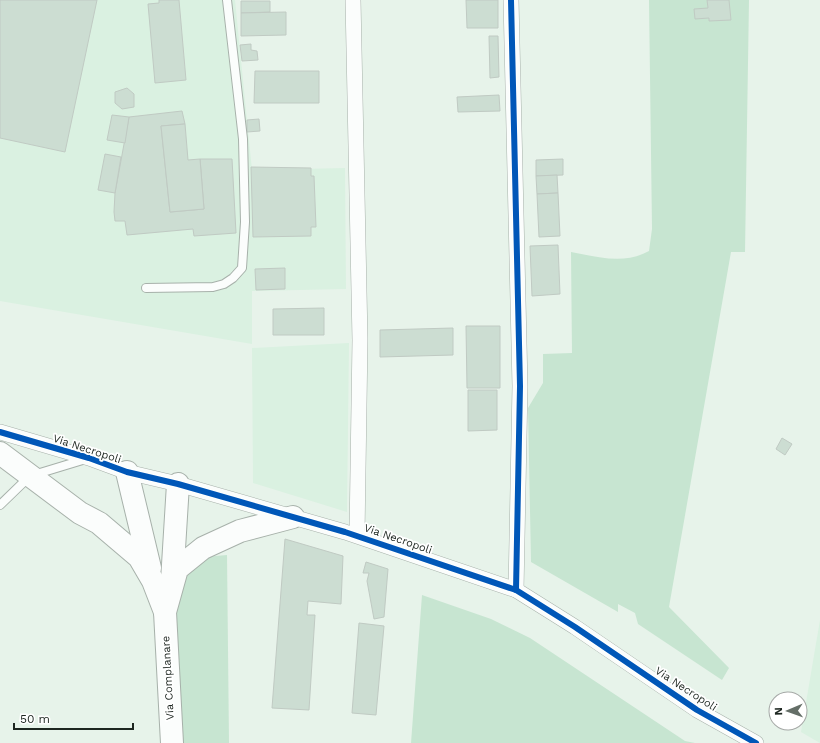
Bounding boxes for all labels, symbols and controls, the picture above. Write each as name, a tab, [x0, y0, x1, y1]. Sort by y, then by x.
street label: Via Necropoli	[51, 432, 123, 466]
street label: Via Necropoli	[362, 521, 434, 557]
street label: Via Complanare	[159, 635, 177, 721]
street label: Via Necropoli	[653, 664, 719, 714]
north arrow	[768, 691, 808, 731]
scale bar	[14, 705, 133, 731]
text: N	[772, 707, 785, 716]
text: 50 m	[20, 712, 50, 726]

